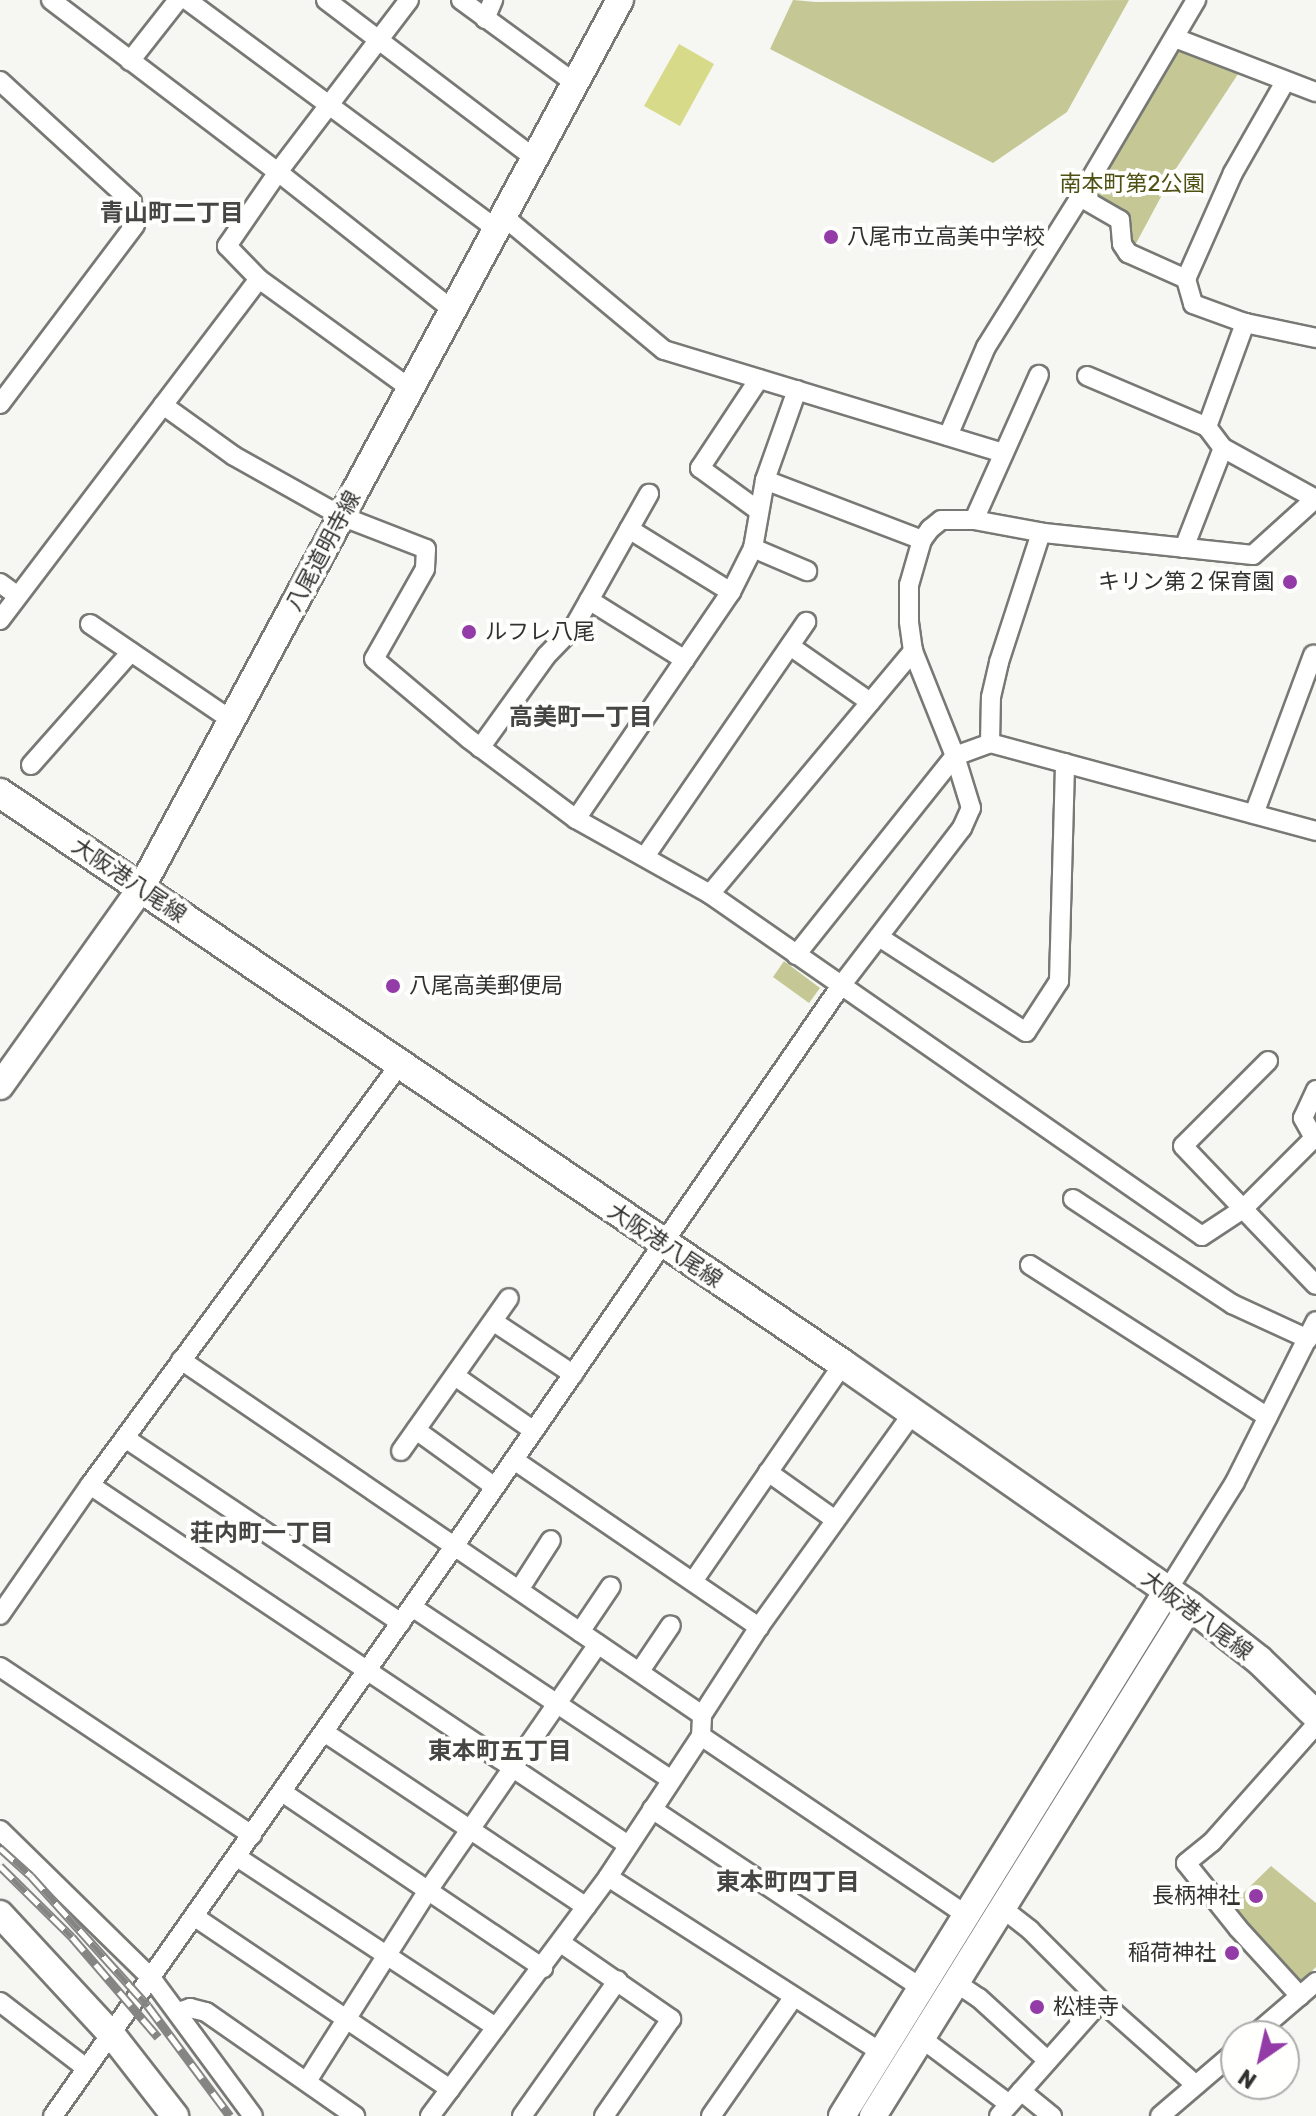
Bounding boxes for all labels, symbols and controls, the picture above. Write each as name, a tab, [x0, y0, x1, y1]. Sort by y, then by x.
park label: 南本町第2公園	[1060, 171, 1204, 197]
district label: 青山町二丁目	[100, 200, 244, 228]
place label: 八尾市立高美中学校	[847, 224, 1045, 250]
marker: 八尾市立高美中学校	[822, 228, 840, 246]
street label: 八尾道明寺線	[280, 487, 366, 615]
place label: キリン第２保育園	[1098, 569, 1274, 595]
marker: キリン第２保育園	[1281, 573, 1299, 591]
place label: ルフレ八尾	[485, 619, 595, 645]
marker: ルフレ八尾	[460, 623, 478, 641]
district label: 高美町一丁目	[509, 704, 653, 732]
street label: 大阪港八尾線	[67, 832, 191, 928]
place label: 八尾高美郵便局	[409, 973, 563, 999]
marker: 八尾高美郵便局	[384, 977, 402, 995]
street label: 大阪港八尾線	[603, 1197, 727, 1293]
district label: 荘内町一丁目	[190, 1520, 334, 1548]
street label: 大阪港八尾線	[1136, 1565, 1258, 1665]
district label: 東本町五丁目	[428, 1738, 572, 1766]
district label: 東本町四丁目	[716, 1869, 860, 1897]
place label: 長柄神社	[1152, 1883, 1240, 1909]
marker: 長柄神社	[1247, 1887, 1265, 1905]
place label: 稲荷神社	[1128, 1940, 1216, 1966]
marker: 稲荷神社	[1223, 1944, 1241, 1962]
place label: 松桂寺	[1053, 1994, 1119, 2020]
marker: 松桂寺	[1028, 1998, 1046, 2016]
north arrow	[1220, 2020, 1300, 2100]
text: N	[1233, 2063, 1262, 2094]

